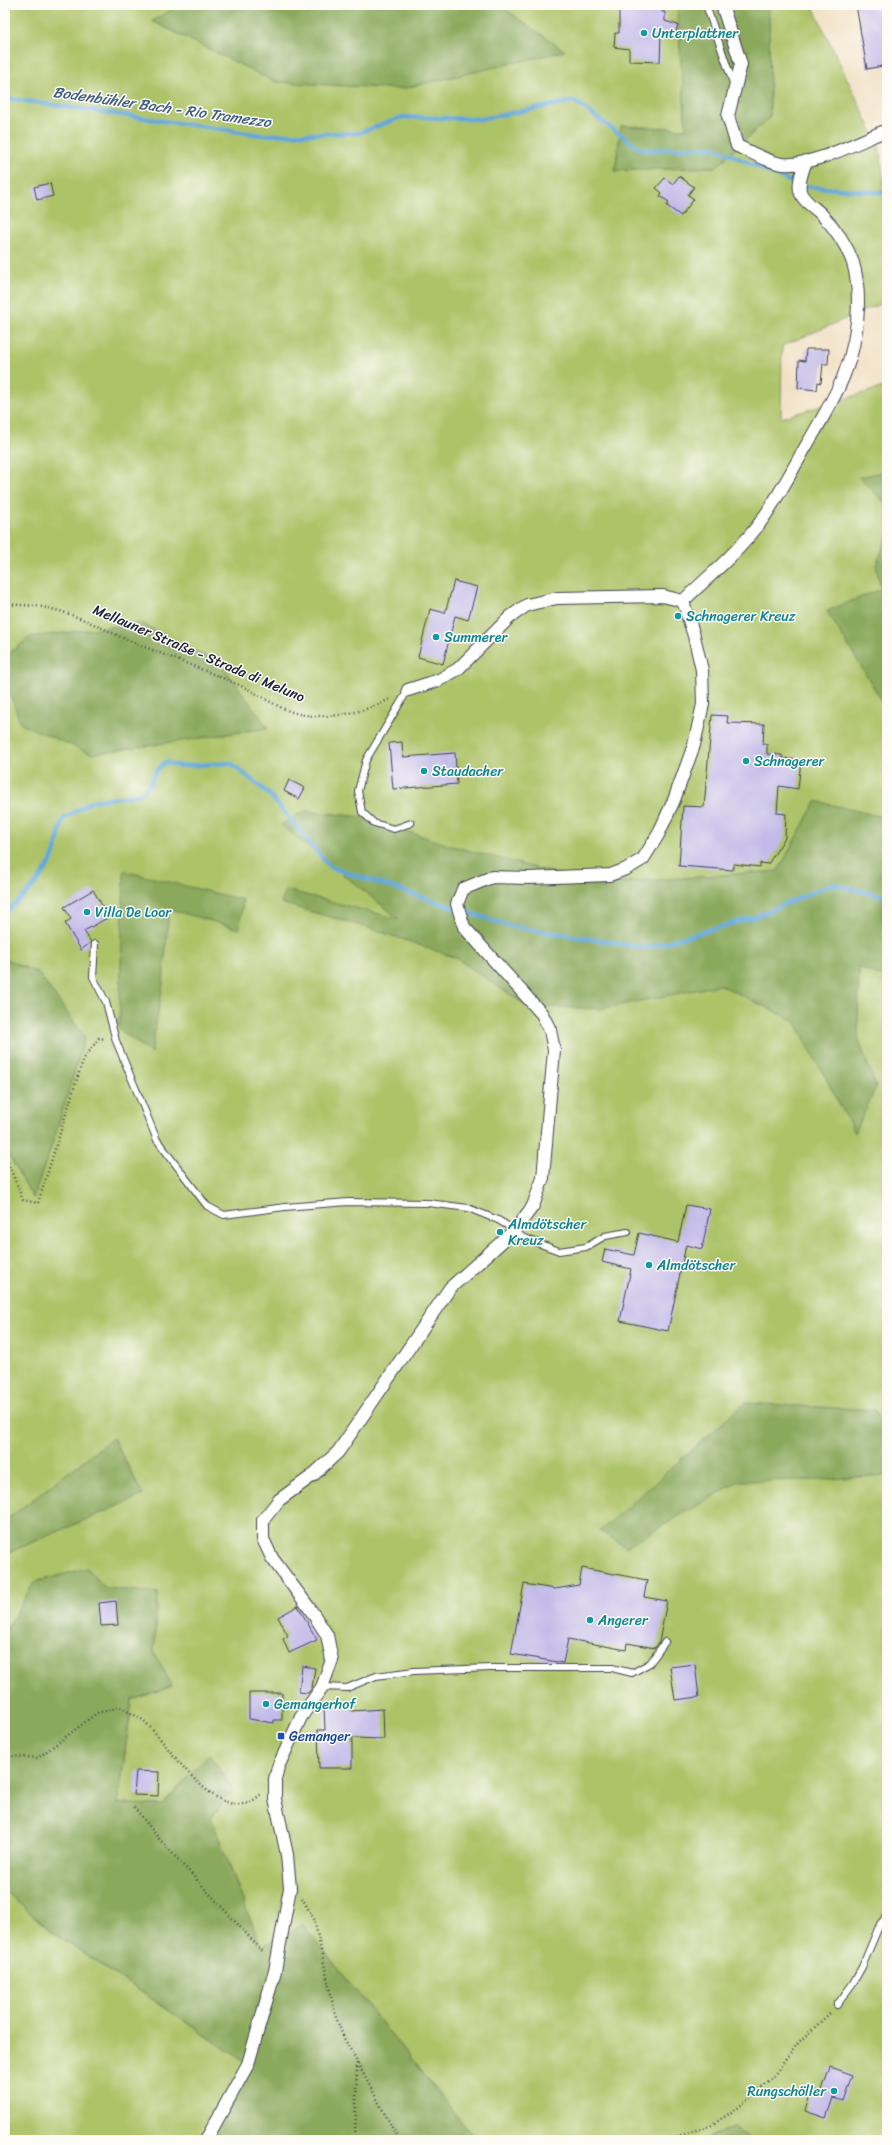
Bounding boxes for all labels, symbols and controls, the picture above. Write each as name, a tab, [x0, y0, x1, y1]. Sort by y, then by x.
place label: Unterplattner	[652, 21, 739, 46]
marker: Unterplattner	[639, 28, 649, 38]
water label: Bodenbühler Bach - Rio Tramezzo	[52, 79, 274, 135]
street label: Mellauner Straße - Strada di Meluno	[89, 597, 309, 710]
place label: Schnagerer Kreuz	[686, 604, 796, 629]
marker: Schnagerer Kreuz	[673, 611, 683, 621]
place label: Summerer	[444, 625, 508, 650]
marker: Summerer	[431, 632, 441, 642]
place label: Schnagerer	[754, 749, 825, 774]
marker: Schnagerer	[741, 756, 751, 766]
place label: Staudacher	[432, 759, 504, 784]
marker: Staudacher	[419, 766, 429, 776]
place label: Villa De Loor	[95, 900, 172, 925]
marker: Villa De Loor	[82, 907, 92, 917]
place label: Almdötscher Kreuz	[507, 1212, 587, 1253]
marker: Almdötscher Kreuz	[495, 1227, 505, 1237]
place label: Almdötscher	[656, 1253, 736, 1278]
marker: Almdötscher	[644, 1260, 654, 1270]
place label: Angerer	[597, 1608, 649, 1633]
marker: Angerer	[585, 1615, 595, 1625]
place label: Gemangerhof	[274, 1692, 357, 1717]
marker: Gemangerhof	[261, 1699, 271, 1709]
place label: Gemanger	[289, 1724, 351, 1749]
marker: Gemanger	[276, 1731, 286, 1741]
place label: Rungschöller	[747, 2079, 827, 2104]
marker: Rungschöller	[829, 2086, 839, 2096]

